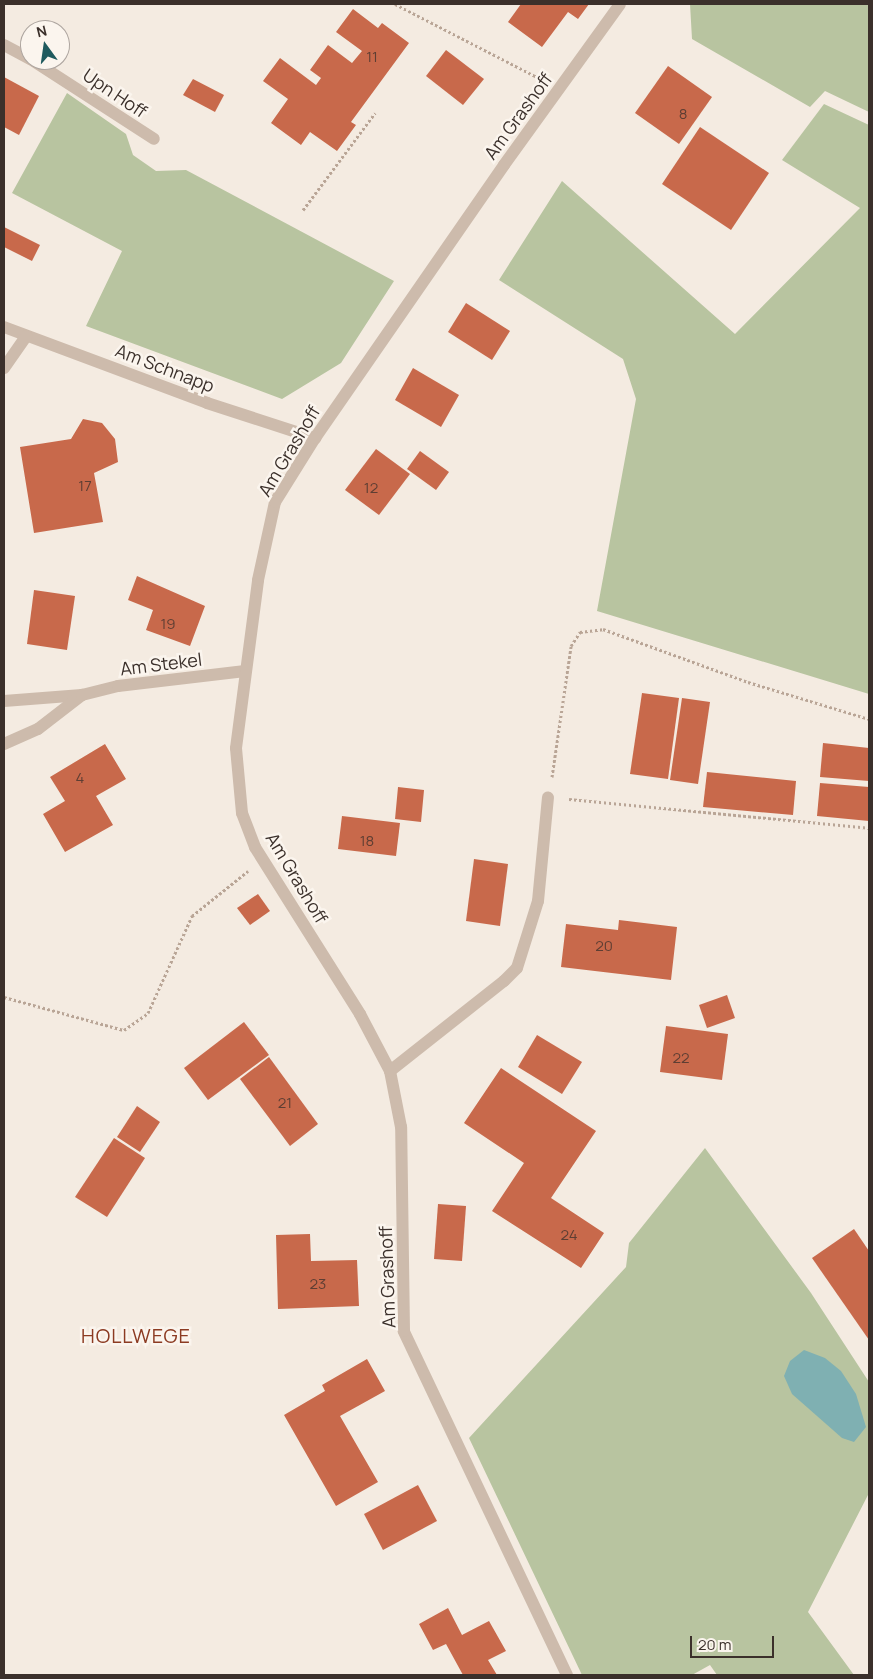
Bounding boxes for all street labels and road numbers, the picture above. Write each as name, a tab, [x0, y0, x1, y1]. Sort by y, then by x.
street label: Upn Hoff	[79, 64, 151, 122]
street label: Am Grashoff	[479, 68, 557, 164]
street label: Am Schnapp	[113, 339, 217, 397]
street label: Am Grashoff	[254, 402, 324, 500]
street label: Am Stekel	[119, 648, 203, 680]
street label: Am Grashoff	[262, 829, 332, 927]
street label: Am Grashoff	[374, 1226, 400, 1328]

